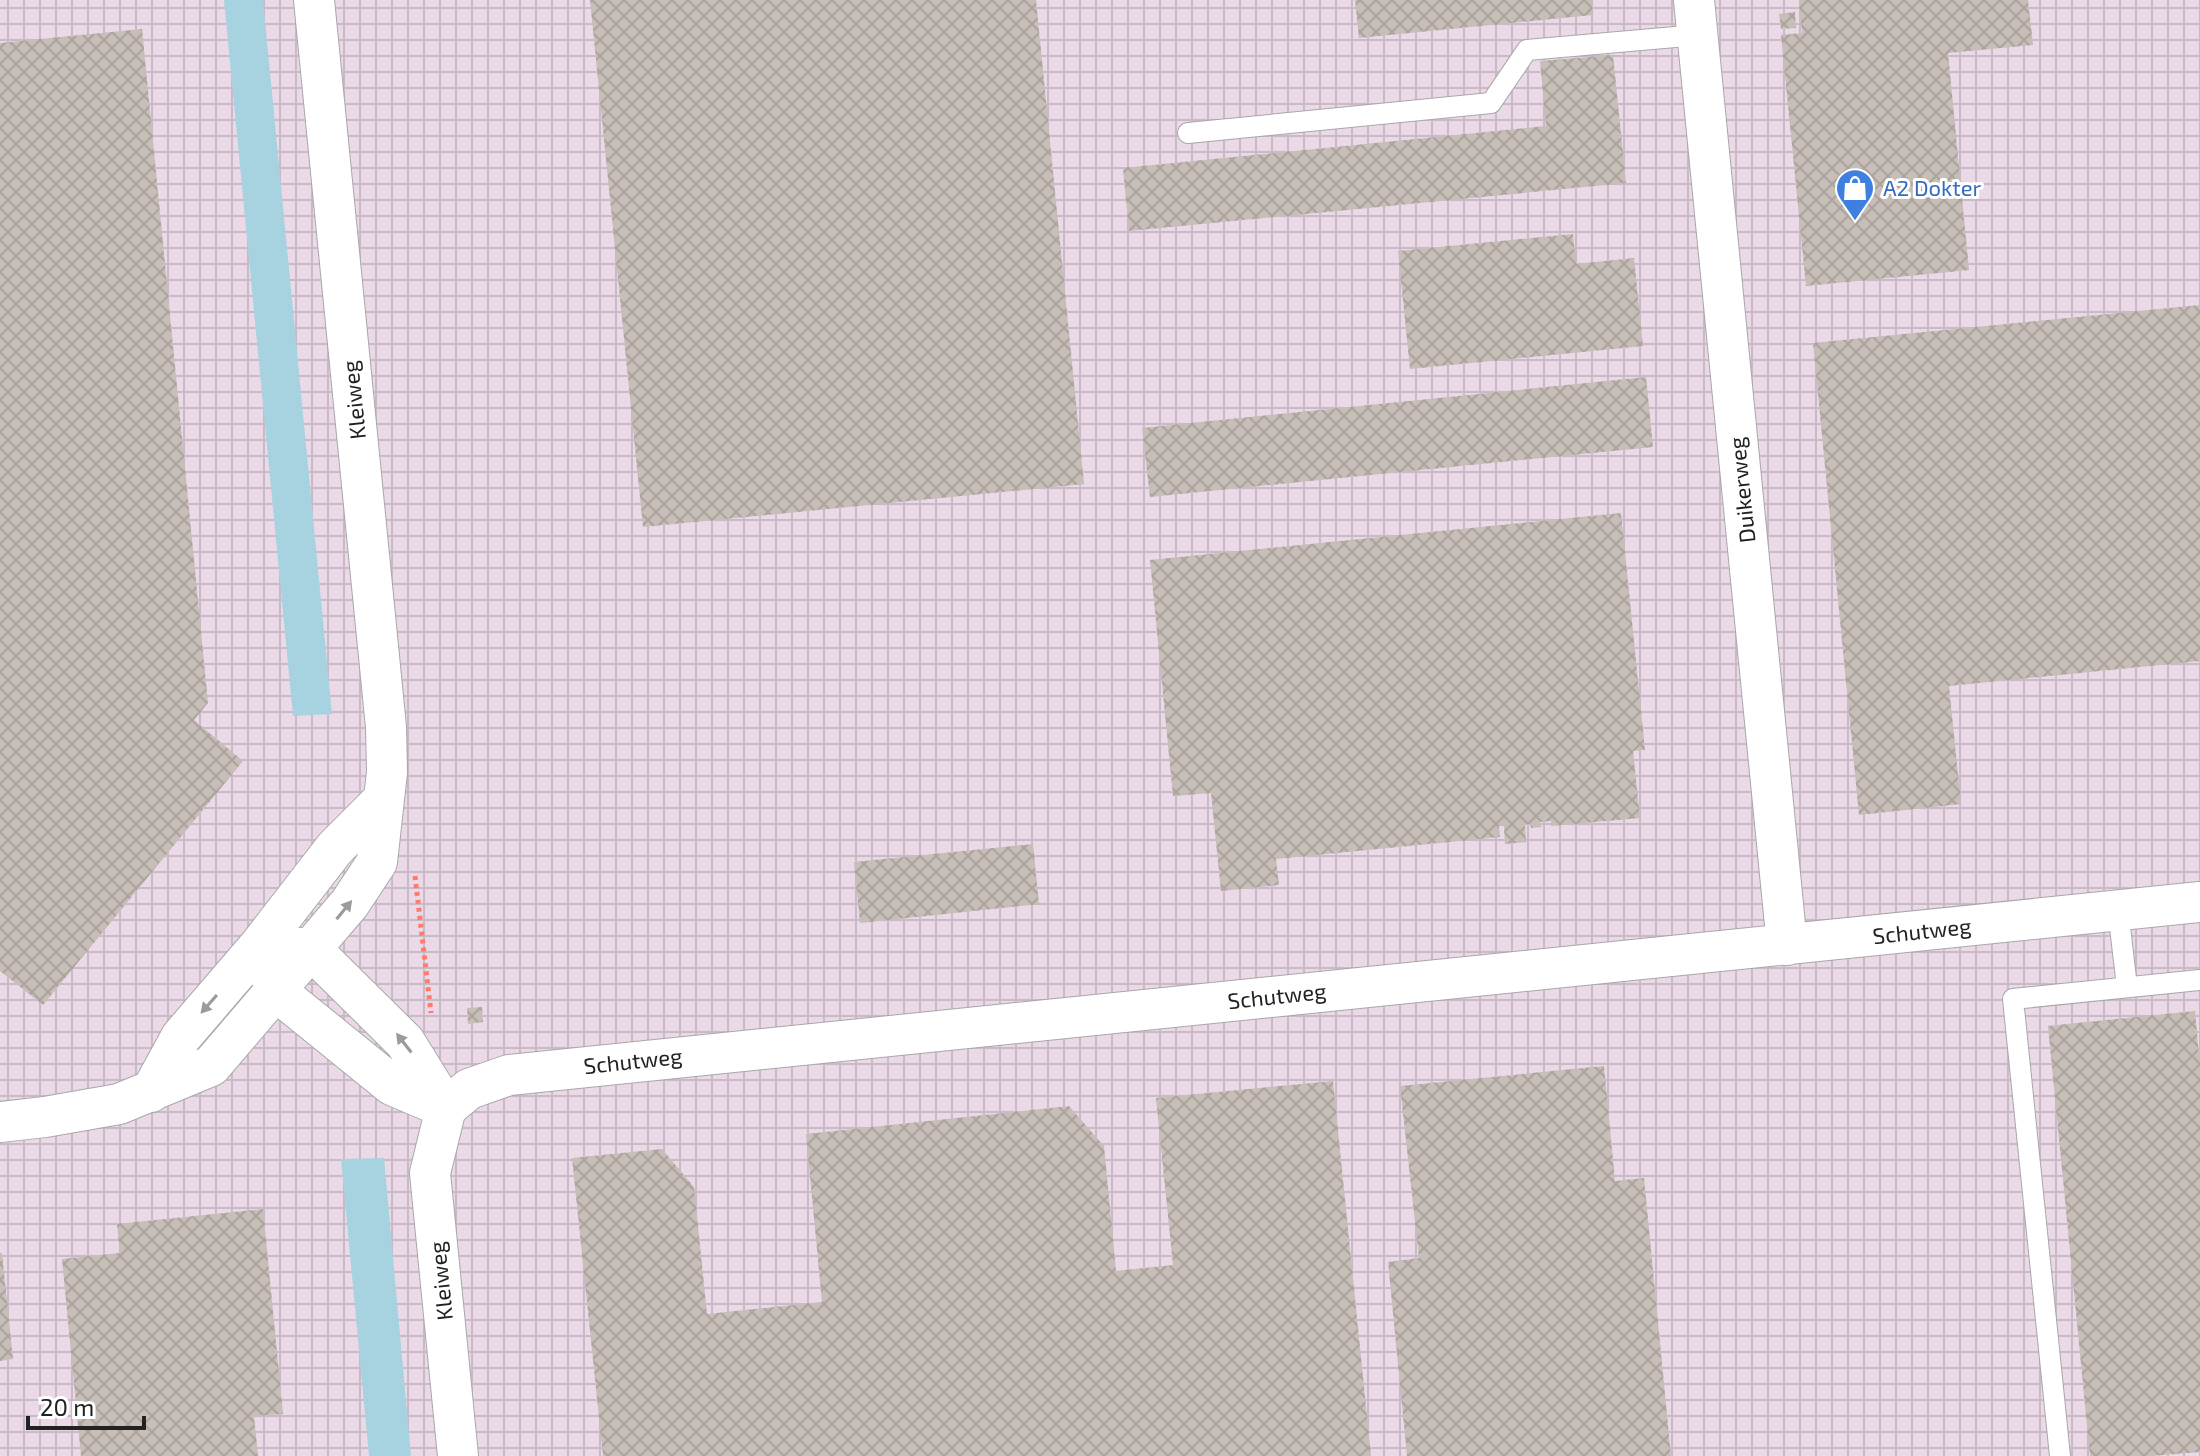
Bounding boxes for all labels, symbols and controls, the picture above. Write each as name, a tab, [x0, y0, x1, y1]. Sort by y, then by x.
shop icon: A2 Dokter	[1834, 167, 1876, 222]
place label: A2 Dokter	[1883, 174, 1981, 200]
street label: Kleiweg	[336, 359, 370, 441]
street label: Duikerweg	[1723, 436, 1759, 544]
one-way arrow	[335, 900, 352, 920]
street label: Schutweg	[1871, 912, 1972, 948]
street label: Schutweg	[1226, 977, 1327, 1013]
one-way arrow	[201, 994, 218, 1014]
one-way arrow	[396, 1033, 413, 1053]
street label: Schutweg	[582, 1042, 683, 1078]
street label: Kleiweg	[423, 1240, 457, 1322]
scale bar	[28, 1380, 144, 1430]
text: 20 m	[40, 1392, 94, 1421]

